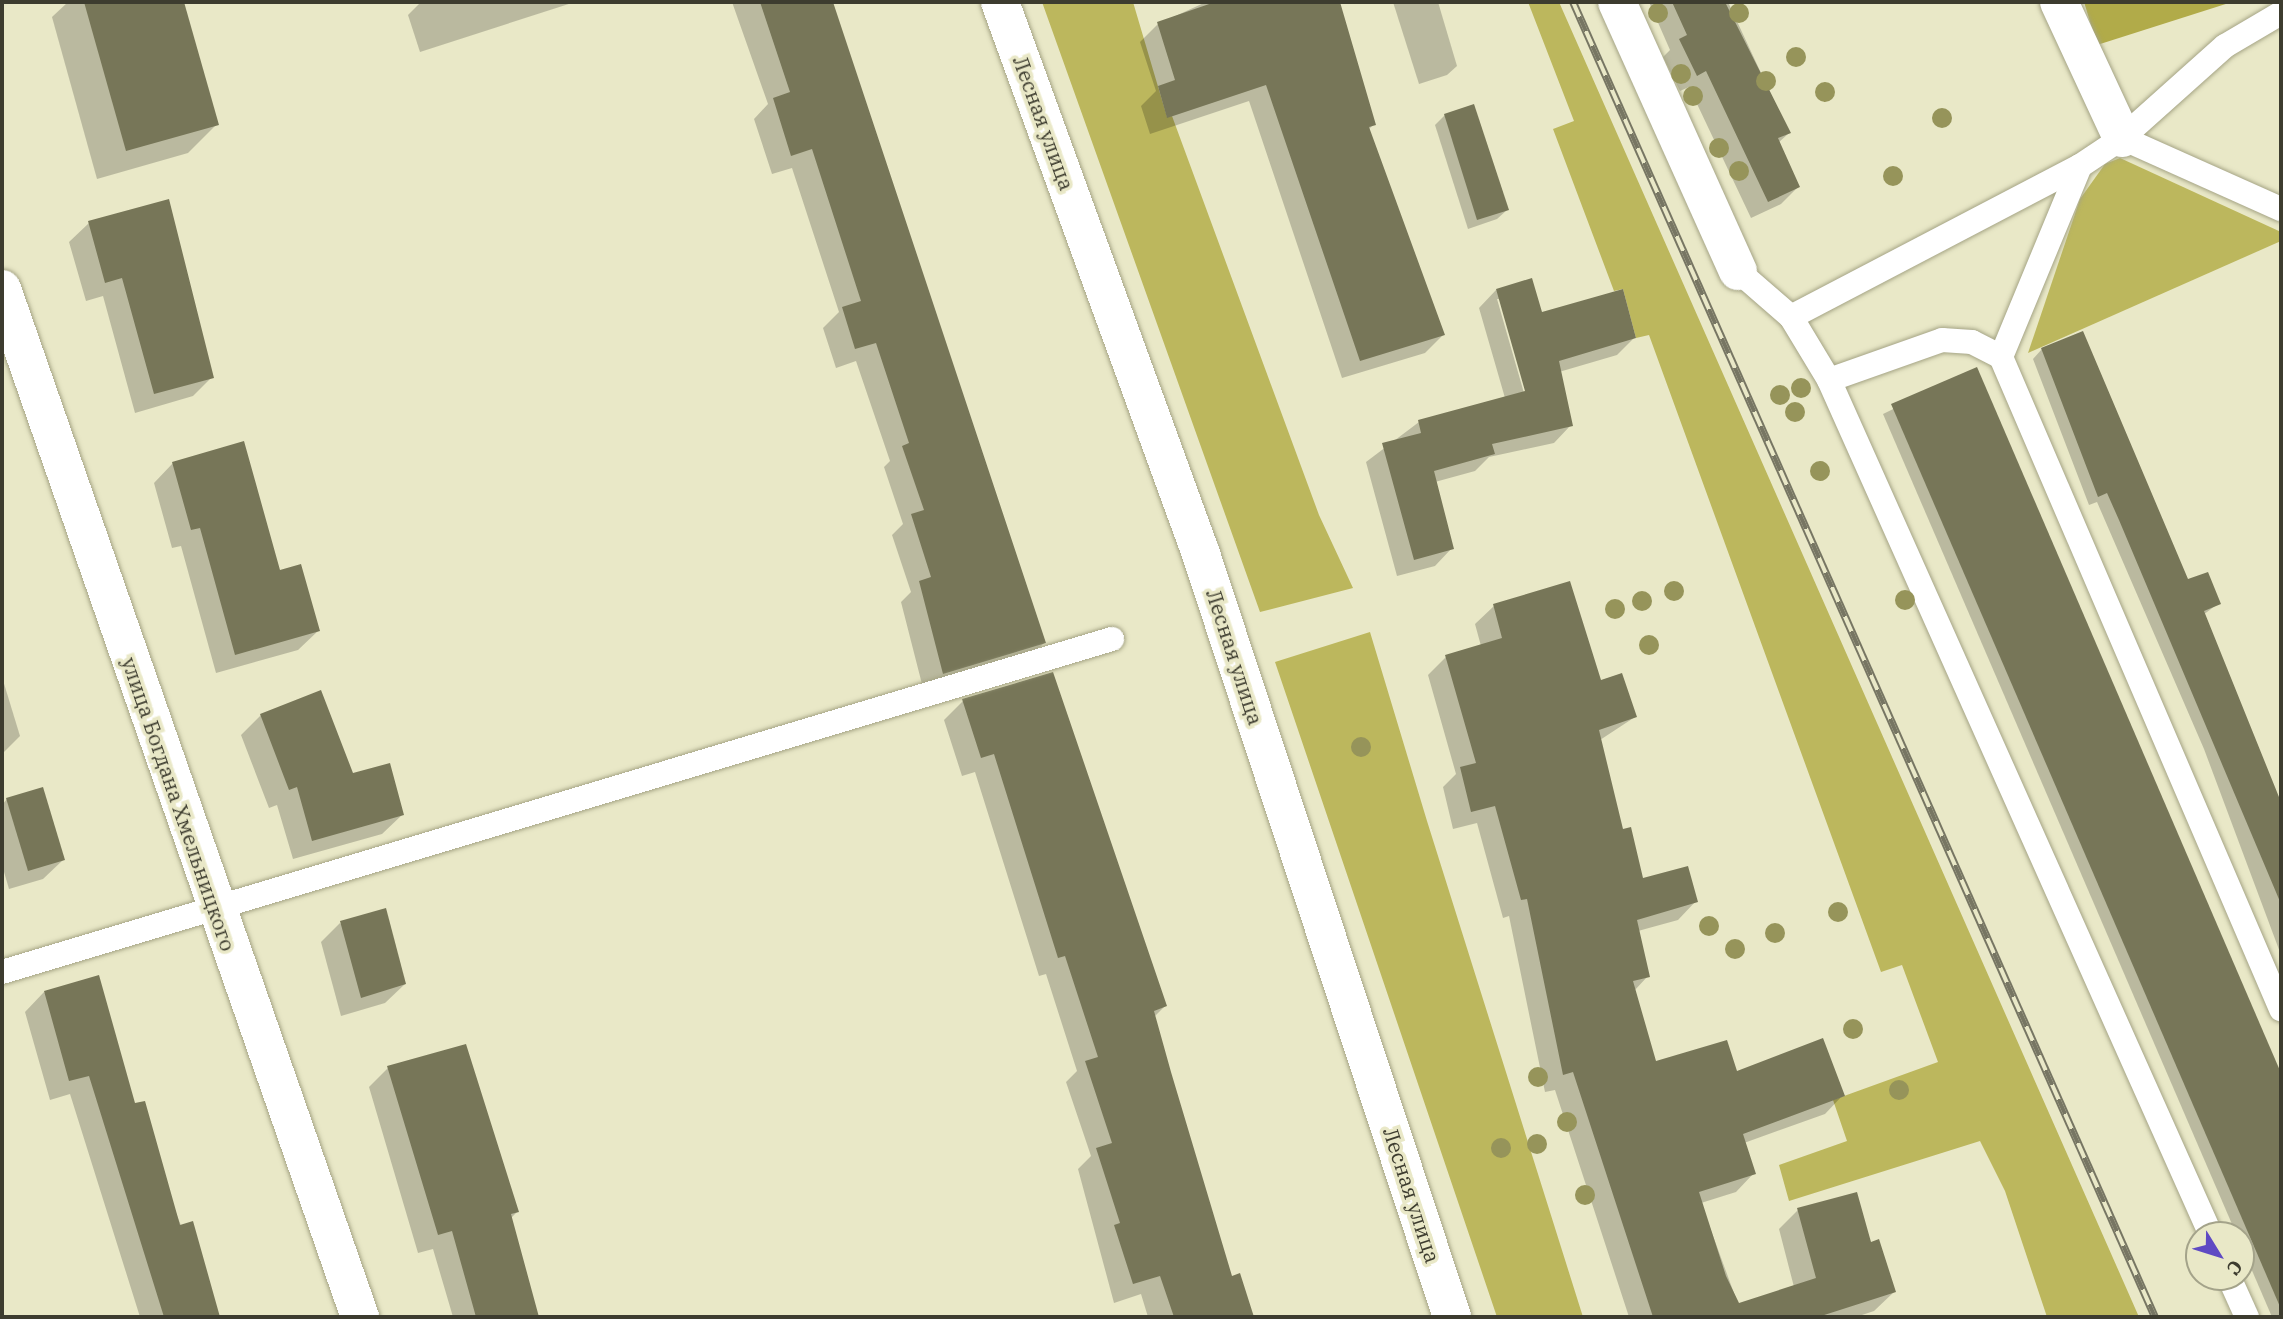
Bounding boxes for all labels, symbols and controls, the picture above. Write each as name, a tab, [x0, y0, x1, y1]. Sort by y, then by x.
street label: Лесная улица	[1008, 52, 1080, 194]
street label: Лесная улица	[1201, 586, 1269, 728]
street label: улица Богдана Хмельницкого	[117, 654, 241, 954]
street label: Лесная улица	[1378, 1124, 1446, 1266]
north arrow	[2185, 1221, 2255, 1291]
text: С	[2222, 1255, 2248, 1280]

